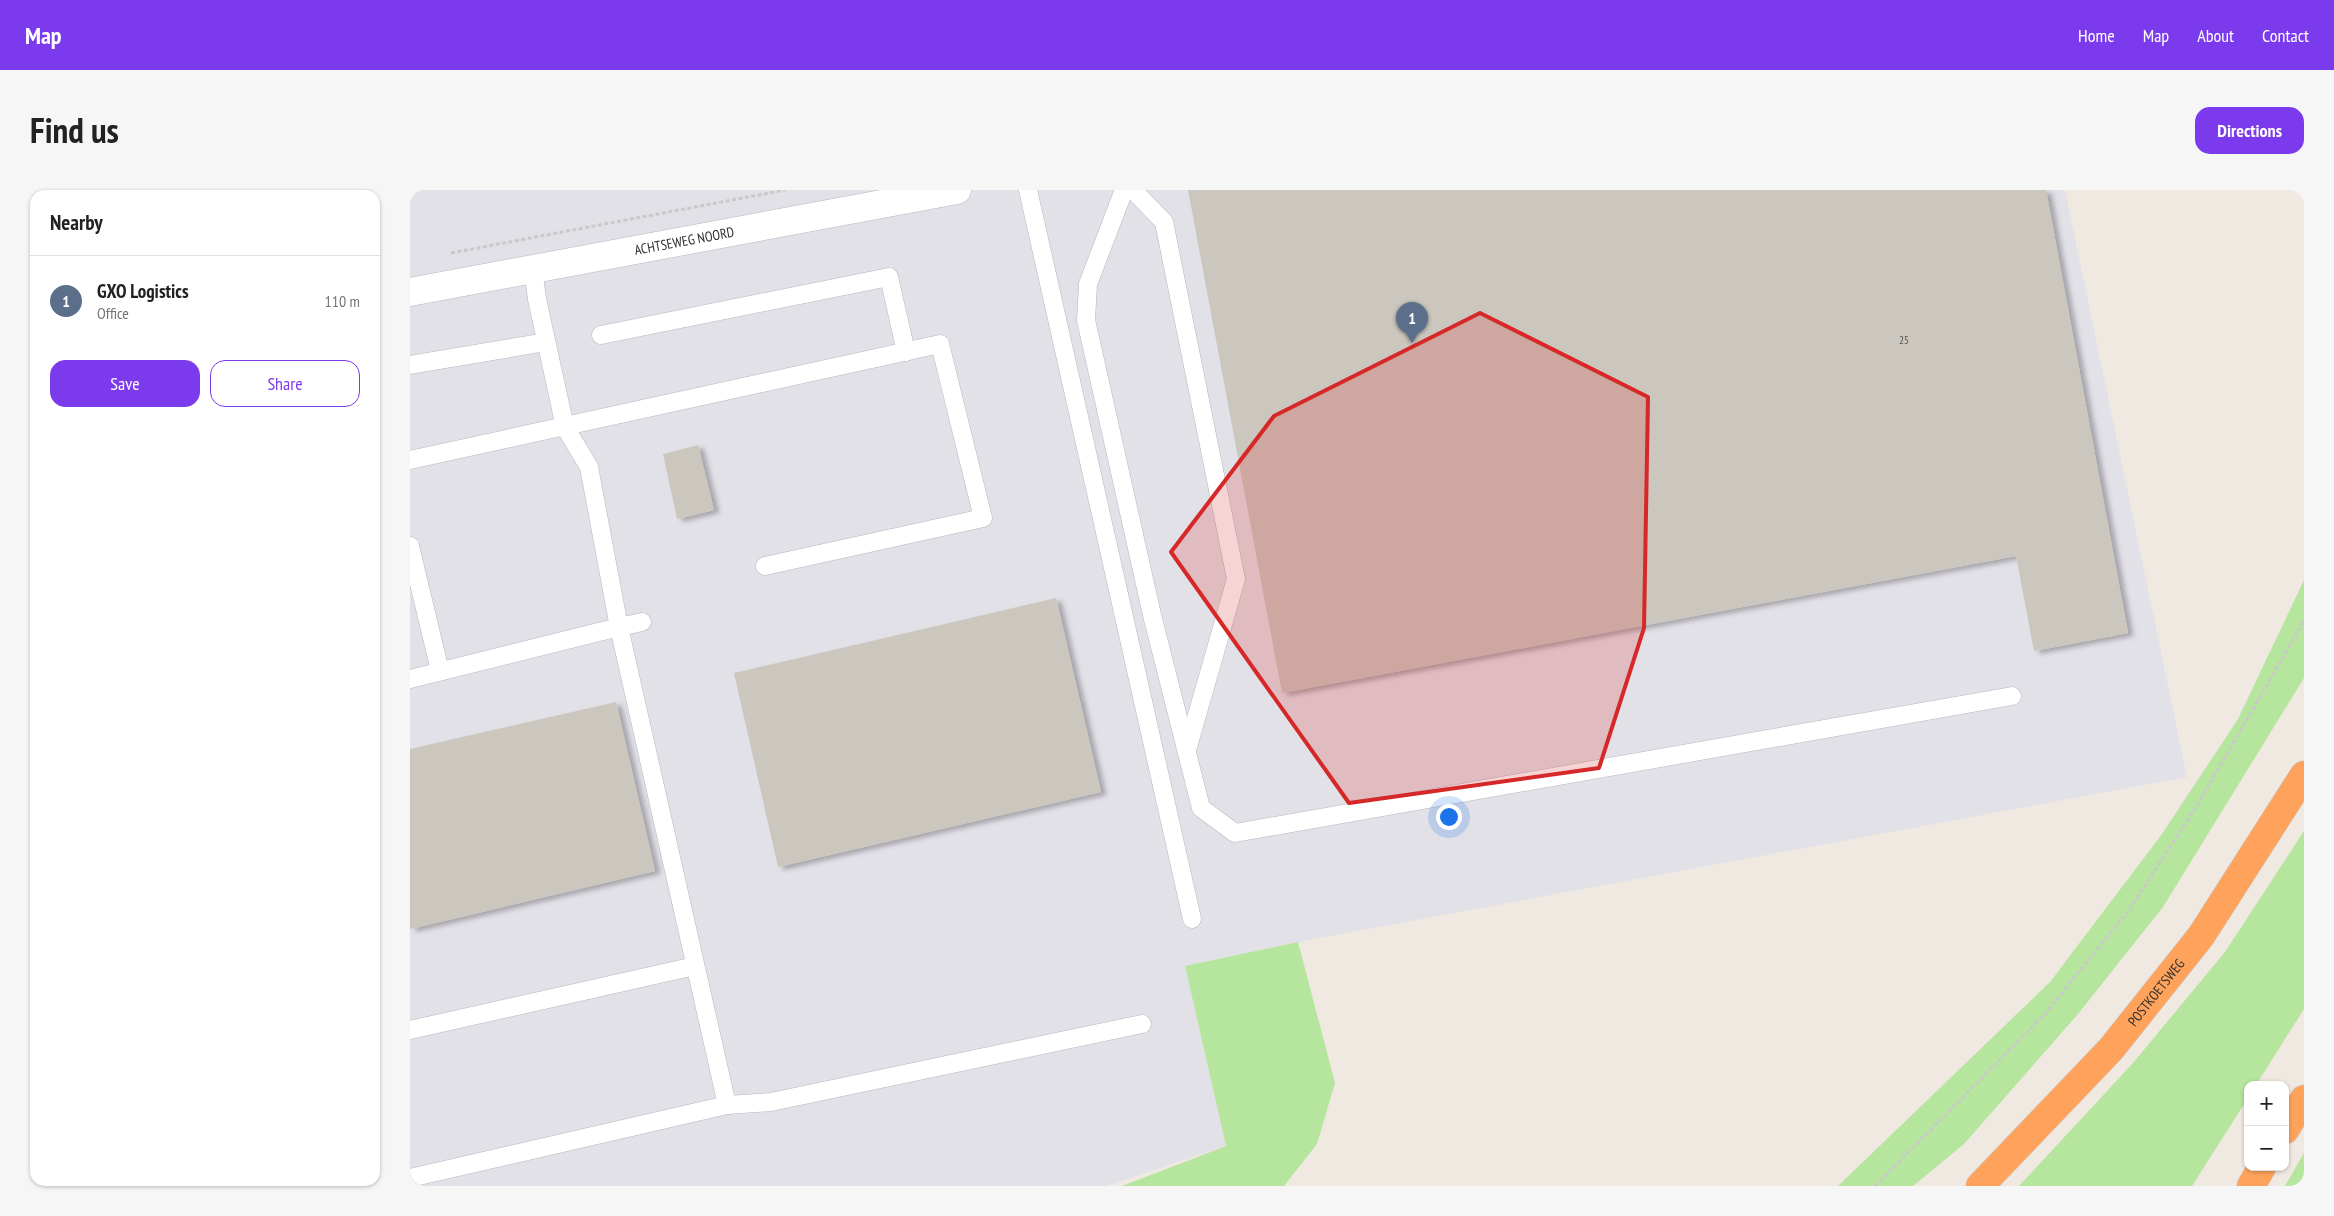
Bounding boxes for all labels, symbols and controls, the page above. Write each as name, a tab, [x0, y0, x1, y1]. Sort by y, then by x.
text: Map	[25, 20, 62, 51]
text: Home	[2078, 24, 2115, 47]
text: Map	[2143, 24, 2169, 47]
text: About	[2197, 24, 2234, 47]
text: Contact	[2262, 24, 2309, 47]
text: Find us	[30, 107, 119, 153]
button: Directions	[2195, 107, 2304, 154]
text: Nearby	[50, 209, 103, 236]
street label: ACHTSEWEG NOORD	[633, 223, 735, 259]
text: GXO Logistics	[97, 279, 189, 303]
text: 1	[62, 291, 70, 311]
text: 110 m	[325, 291, 360, 311]
pin: 1	[1396, 302, 1428, 343]
text: Office	[97, 303, 129, 323]
house number: 25	[1899, 333, 1909, 347]
button: Save	[50, 360, 200, 407]
button: Share	[210, 360, 360, 407]
your location	[1436, 804, 1462, 830]
street label: POSTKOETSWEG	[2124, 955, 2188, 1030]
map controls	[2244, 1081, 2289, 1171]
button: +	[2244, 1081, 2289, 1126]
button: −	[2244, 1126, 2289, 1171]

